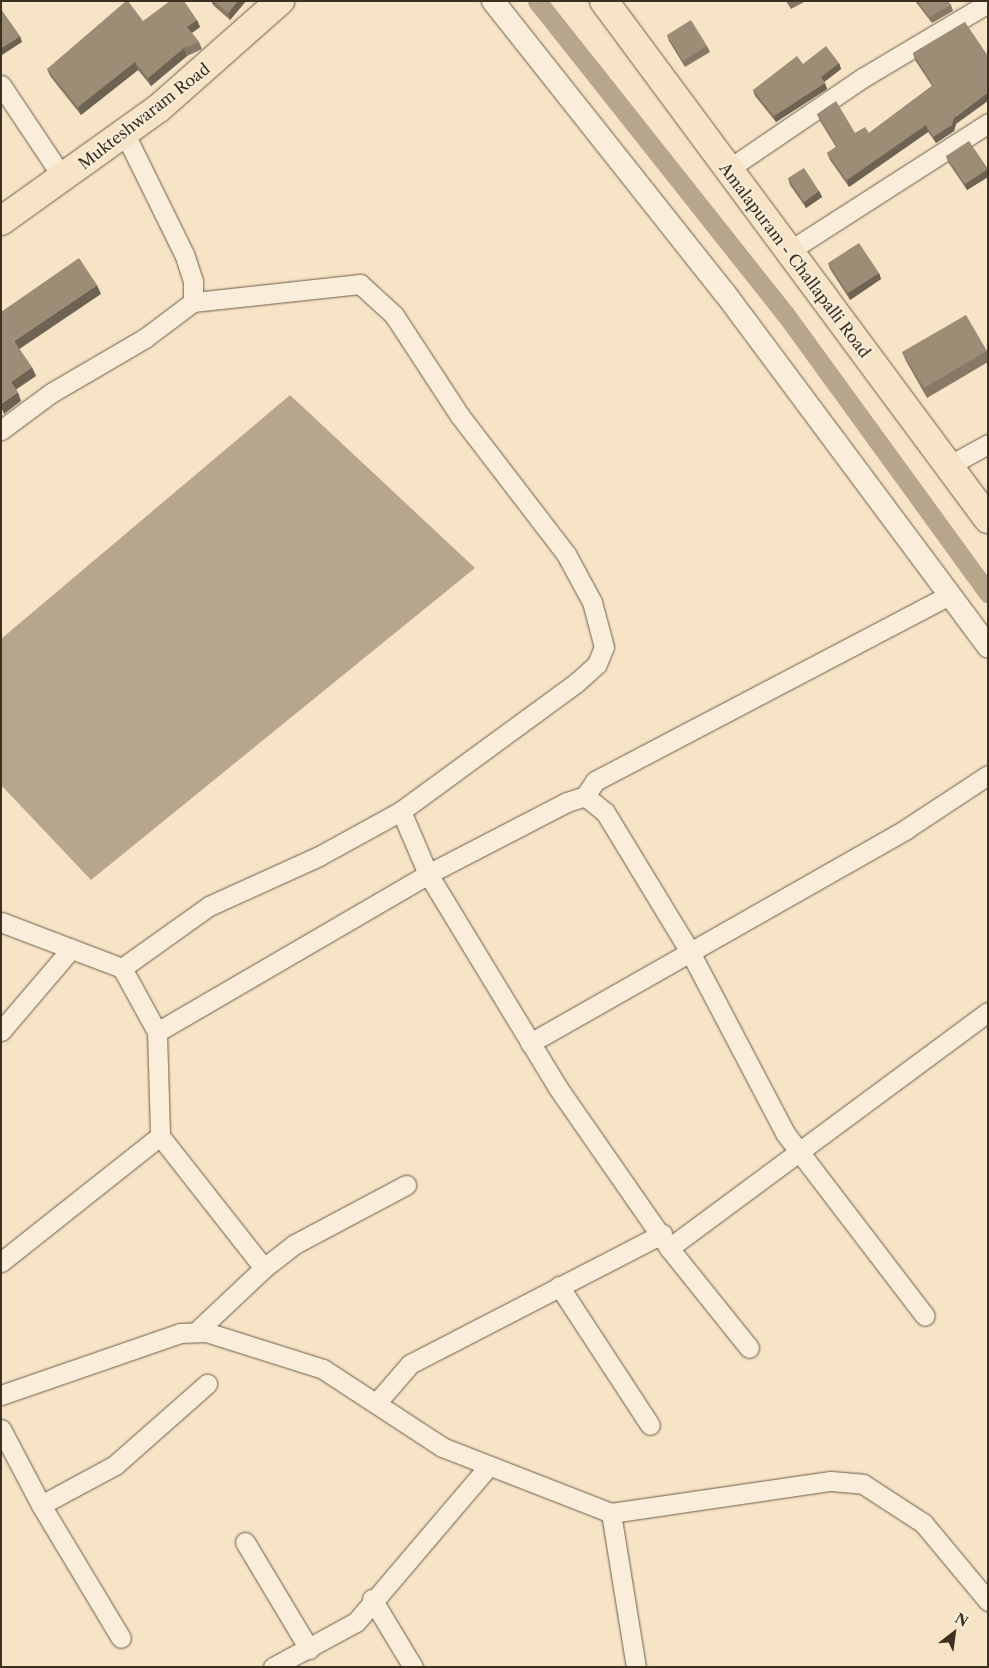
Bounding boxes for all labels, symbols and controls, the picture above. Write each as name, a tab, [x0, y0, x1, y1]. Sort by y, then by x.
street label: Mukteshwaram Road	[75, 59, 213, 173]
street label: Amalapuram - Challapalli Road	[715, 159, 875, 361]
north arrow	[929, 1608, 979, 1658]
text: N	[952, 1609, 971, 1631]

